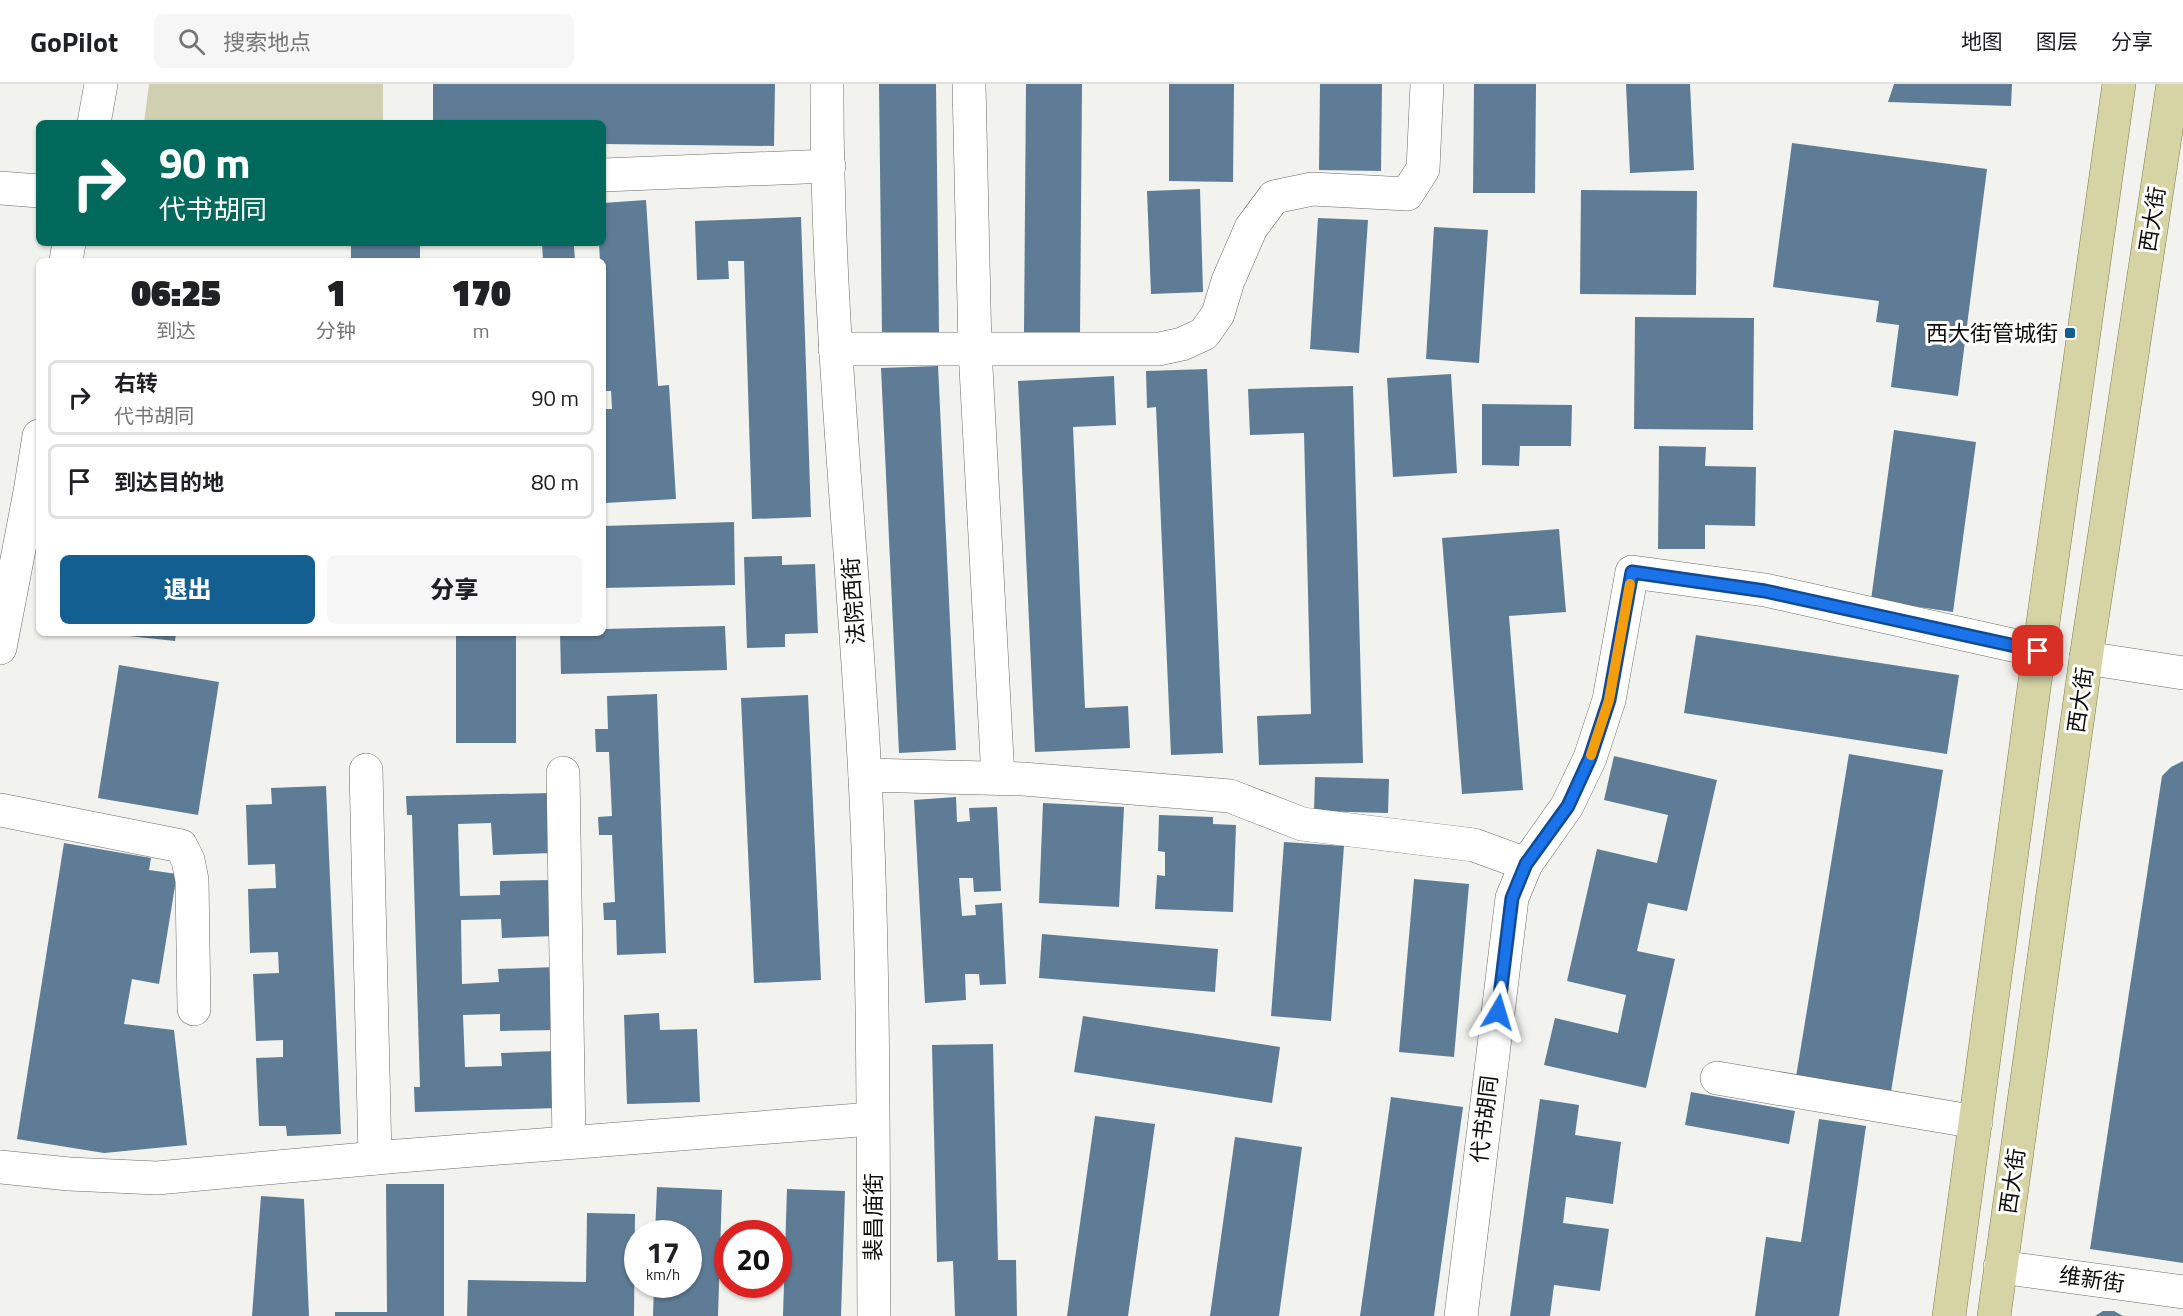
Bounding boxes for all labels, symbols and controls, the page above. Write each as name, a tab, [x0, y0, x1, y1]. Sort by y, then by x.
search box	[154, 14, 574, 68]
text: GoPilot	[30, 20, 118, 63]
icon: search	[175, 25, 208, 58]
text: 搜索地点	[223, 25, 311, 59]
text: 地图	[1961, 25, 2003, 57]
text: 图层	[2036, 25, 2078, 57]
text: 分享	[2111, 25, 2153, 57]
text: 90 m	[159, 130, 251, 194]
icon: right	[60, 144, 138, 222]
street label: 西大街	[2130, 184, 2174, 254]
text: 代书胡同	[159, 188, 267, 229]
text: 06:25	[131, 265, 221, 320]
text: 1	[326, 265, 346, 320]
text: 170	[451, 265, 511, 320]
text: 到达	[156, 315, 196, 346]
text: 分钟	[316, 315, 356, 346]
text: m	[473, 315, 489, 346]
place label: 西大街管城街	[1926, 316, 2058, 350]
marker: 西大街管城街	[2063, 326, 2077, 340]
text: 右转	[114, 366, 158, 400]
icon: right	[63, 381, 96, 414]
text: 90 m	[531, 381, 579, 415]
text: 代书胡同	[114, 400, 194, 431]
icon: arrive	[63, 465, 96, 498]
text: 到达目的地	[114, 465, 224, 499]
text: 80 m	[531, 465, 579, 499]
button: 退出	[60, 555, 315, 624]
button: 分享	[327, 555, 582, 624]
street label: 法院西街	[833, 556, 873, 646]
pin	[2012, 625, 2063, 676]
icon: arrive	[2021, 634, 2054, 667]
street label: 西大街	[2059, 665, 2101, 735]
position arrow	[1466, 980, 1530, 1044]
street label: 代书胡同	[1462, 1073, 1506, 1165]
street label: 西大街	[1991, 1146, 2033, 1216]
street label: 裴昌庙街	[856, 1173, 890, 1261]
speed limit sign: 20	[714, 1220, 792, 1298]
text: 17	[646, 1229, 680, 1275]
street label: 维新街	[2057, 1258, 2127, 1300]
text: km/h	[646, 1263, 680, 1286]

